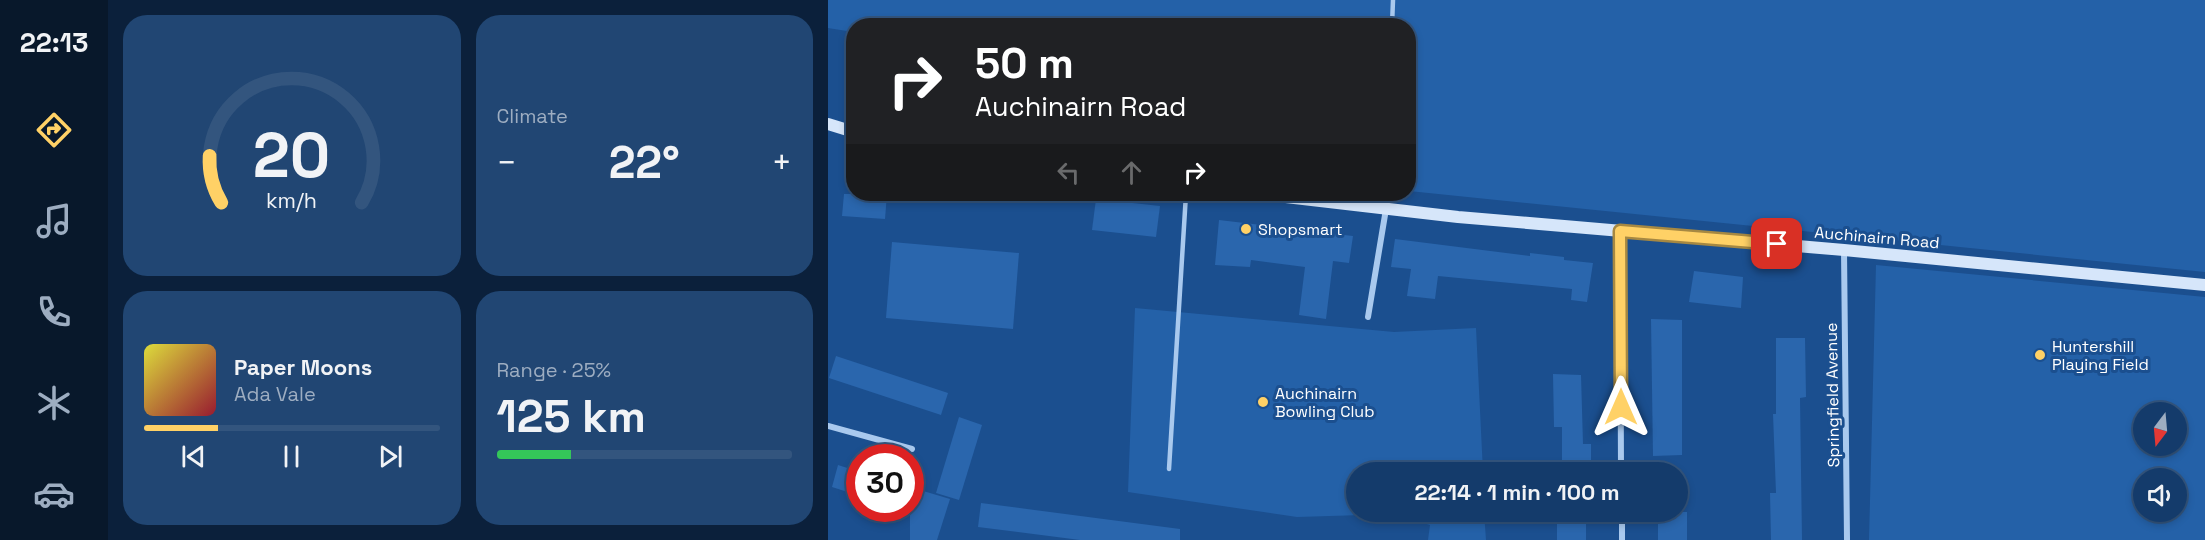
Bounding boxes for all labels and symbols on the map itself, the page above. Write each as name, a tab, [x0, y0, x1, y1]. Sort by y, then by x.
pin	[1751, 218, 1802, 269]
place label: Shopsmart	[1258, 219, 1343, 240]
marker: Shopsmart	[1239, 222, 1253, 236]
street label: Auchinairn Road	[1814, 222, 1940, 253]
street label: Springfield Avenue	[1821, 322, 1844, 468]
place label: Huntershill Playing Field	[2052, 336, 2149, 375]
marker: Huntershill Playing Field	[2033, 348, 2047, 362]
position arrow	[1589, 375, 1653, 439]
place label: Auchinairn Bowling Club	[1275, 383, 1374, 422]
marker: Auchinairn Bowling Club	[1256, 395, 1270, 409]
north arrow	[2133, 402, 2187, 456]
speed limit sign: 30	[846, 444, 924, 522]

